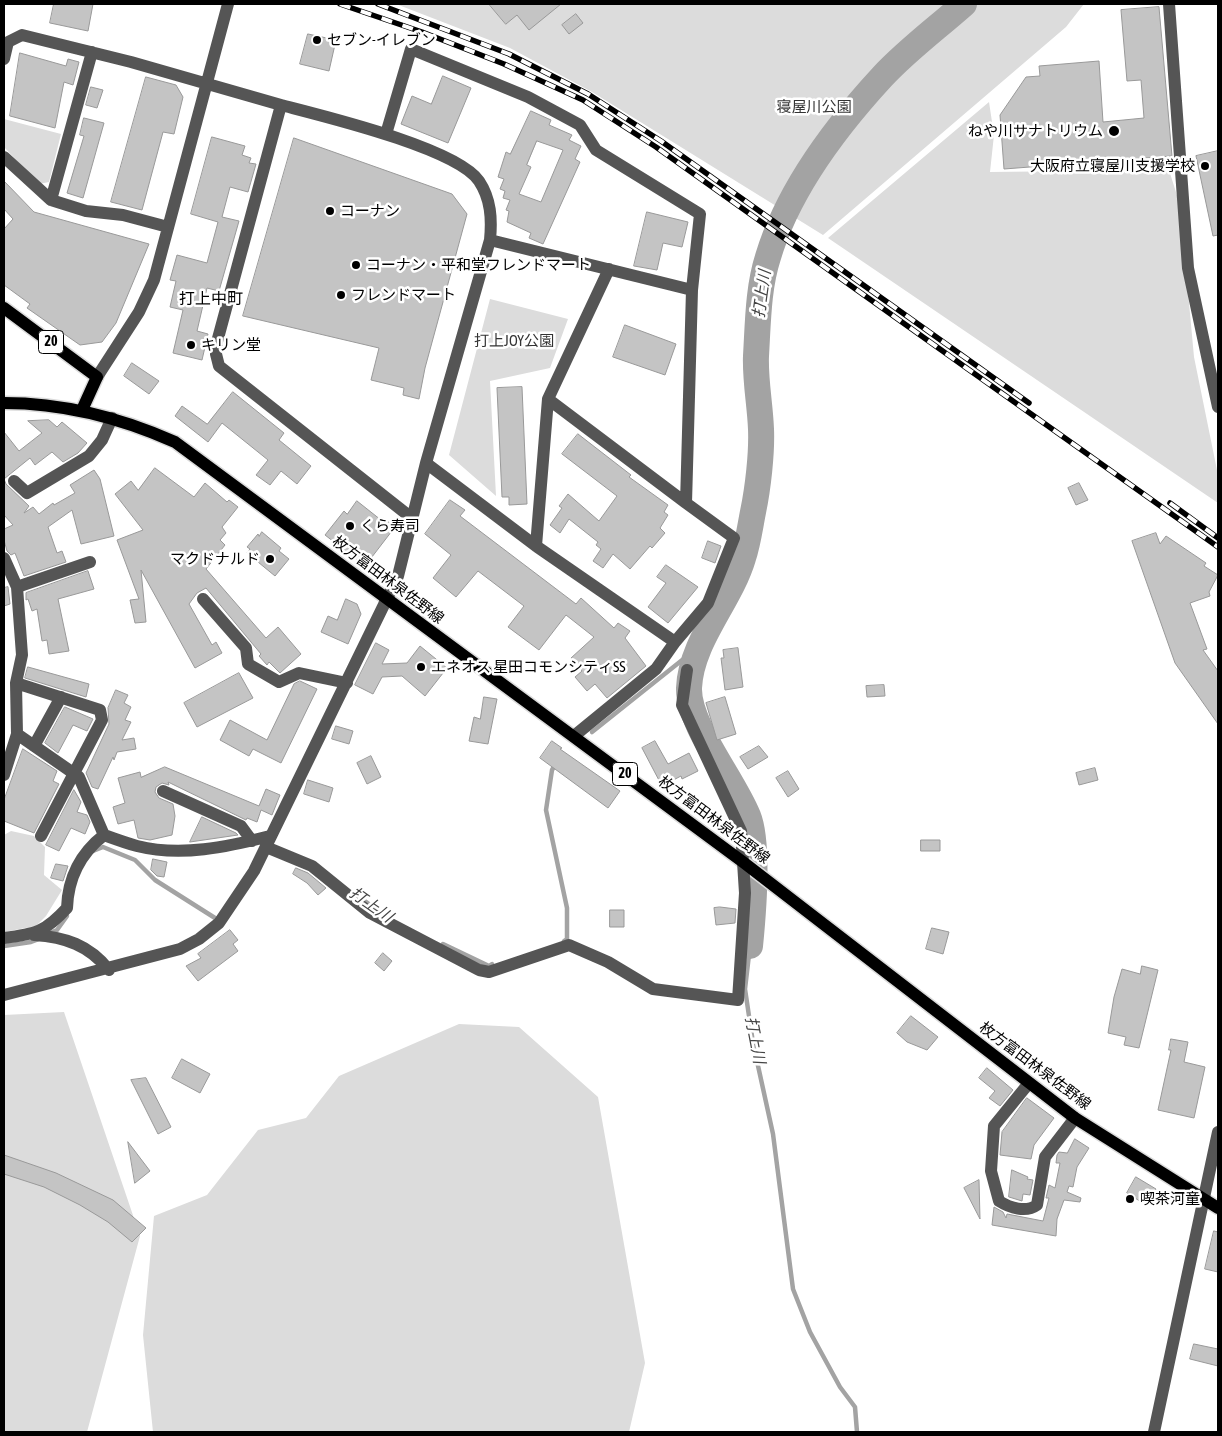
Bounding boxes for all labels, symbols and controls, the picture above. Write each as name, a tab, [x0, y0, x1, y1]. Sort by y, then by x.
place label: セブン-イレブン	[327, 31, 436, 49]
marker: セブン-イレブン	[311, 34, 323, 46]
park label: 寝屋川公園	[777, 98, 851, 116]
place label: ねや川サナトリウム	[968, 122, 1103, 140]
marker: ねや川サナトリウム	[1107, 124, 1121, 138]
place label: 大阪府立寝屋川支援学校	[1030, 157, 1195, 175]
marker: 大阪府立寝屋川支援学校	[1199, 160, 1211, 172]
place label: コーナン	[340, 202, 400, 220]
marker: コーナン	[324, 205, 336, 217]
place label: コーナン・平和堂フレンドマート	[366, 256, 591, 274]
marker: コーナン・平和堂フレンドマート	[350, 259, 362, 271]
water label: 打上川	[749, 269, 775, 319]
place label: フレンドマート	[351, 286, 456, 304]
district label: 打上中町	[179, 289, 243, 309]
marker: フレンドマート	[335, 289, 347, 301]
road number: 20	[38, 331, 64, 354]
park label: 打上JOY公園	[474, 332, 554, 350]
place label: キリン堂	[201, 336, 261, 354]
marker: キリン堂	[185, 339, 197, 351]
place label: くら寿司	[360, 517, 420, 535]
marker: くら寿司	[344, 520, 356, 532]
street label: 枚方富田林泉佐野線	[329, 532, 447, 628]
place label: マクドナルド	[170, 550, 260, 568]
marker: マクドナルド	[264, 553, 276, 565]
place label: エネオス 星田コモンシティSS	[431, 658, 626, 676]
marker: エネオス 星田コモンシティSS	[415, 661, 427, 673]
road number: 20	[612, 762, 638, 786]
street label: 枚方富田林泉佐野線	[655, 772, 773, 868]
water label: 打上川	[346, 883, 396, 927]
water label: 打上川	[741, 1015, 769, 1065]
street label: 枚方富田林泉佐野線	[976, 1018, 1094, 1114]
place label: 喫茶河童	[1140, 1190, 1200, 1208]
marker: 喫茶河童	[1124, 1193, 1136, 1205]

